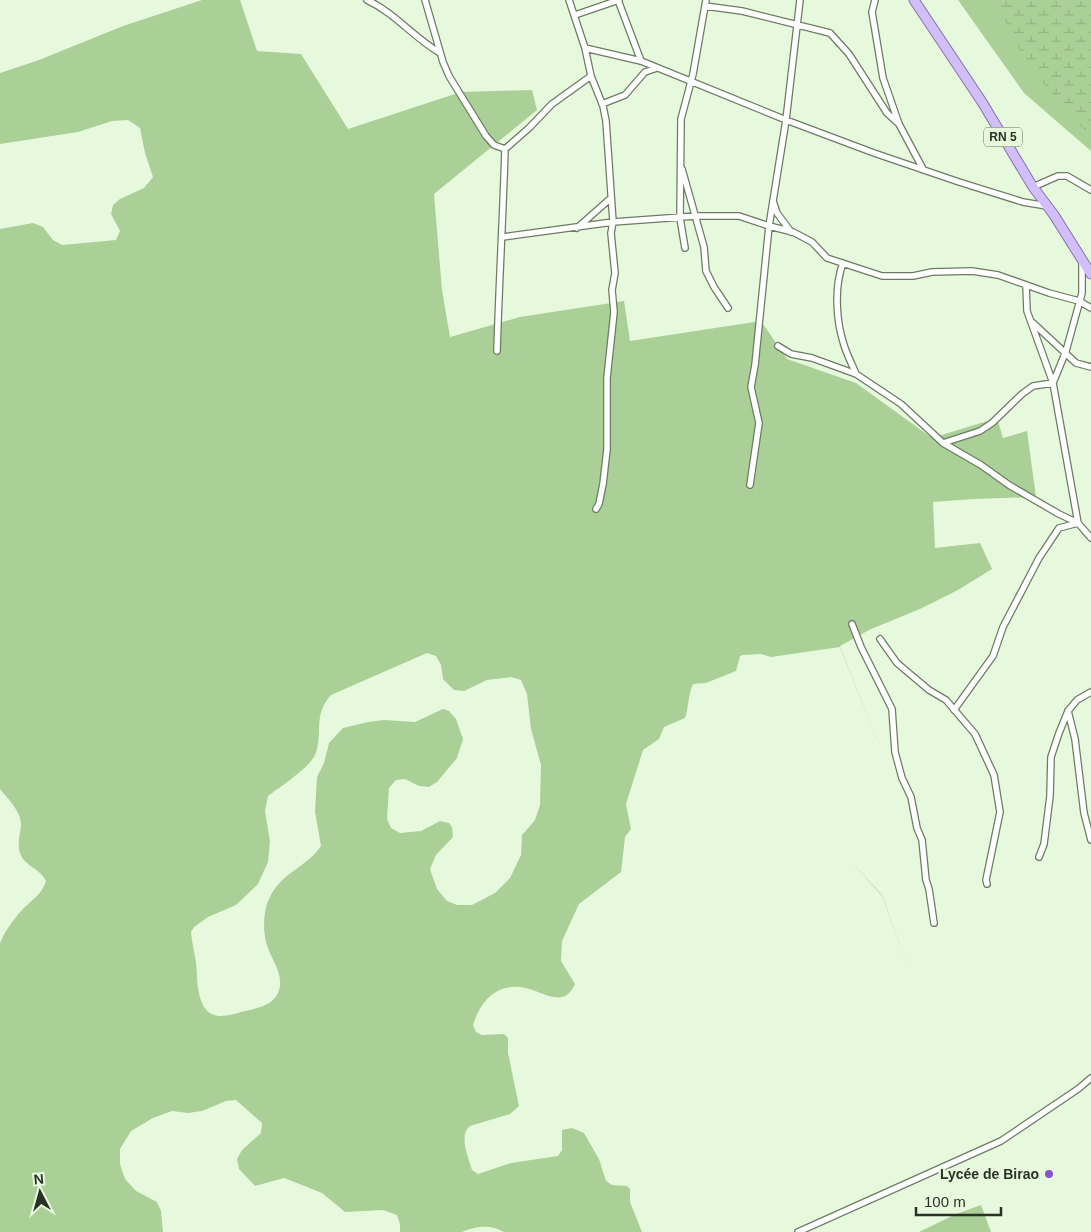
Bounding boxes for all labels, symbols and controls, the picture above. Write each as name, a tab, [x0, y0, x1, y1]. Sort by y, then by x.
road number: RN 5	[984, 128, 1022, 146]
place label: Lycée de Birao	[940, 1166, 1039, 1182]
north arrow	[15, 1167, 65, 1217]
marker: Lycée de Birao	[1043, 1168, 1055, 1180]
text: N	[33, 1171, 45, 1188]
scale bar	[916, 1184, 1001, 1216]
text: 100 m	[924, 1193, 966, 1210]

